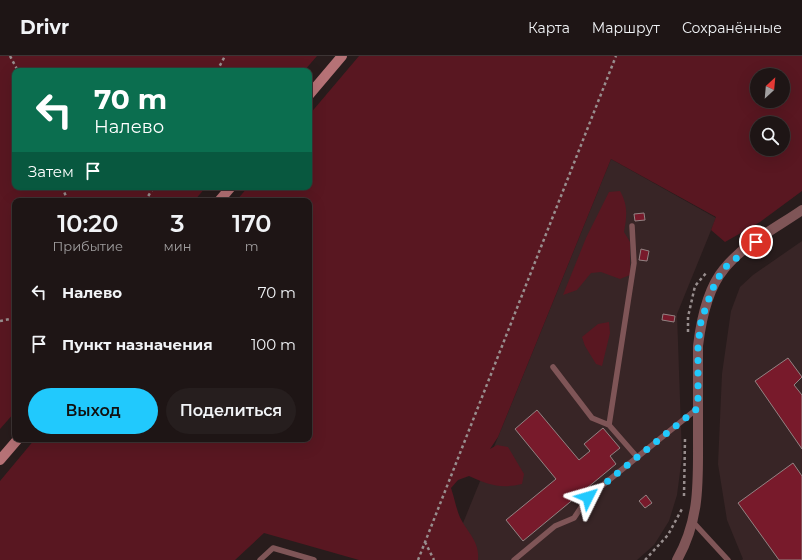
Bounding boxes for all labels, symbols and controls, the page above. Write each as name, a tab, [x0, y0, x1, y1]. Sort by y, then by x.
text: Drivr	[20, 16, 69, 39]
text: Карта	[528, 19, 570, 37]
text: Маршрут	[592, 19, 660, 37]
text: Сохранённые	[682, 19, 782, 37]
north arrow	[750, 68, 790, 108]
map controls	[750, 68, 790, 156]
text: 70 m	[94, 82, 167, 116]
icon: left	[28, 84, 80, 136]
text: Налево	[94, 116, 164, 138]
button: search	[750, 116, 790, 156]
icon: arrive	[82, 160, 104, 182]
text: Затем	[28, 162, 74, 181]
text: 10:20	[57, 209, 118, 238]
text: 3	[171, 209, 185, 238]
text: 170	[232, 209, 271, 238]
pin	[739, 225, 773, 259]
icon: arrive	[745, 231, 767, 253]
text: Прибытие	[53, 238, 123, 254]
text: мин	[164, 238, 192, 254]
text: m	[245, 238, 259, 254]
icon: left	[28, 281, 50, 303]
text: Налево	[62, 283, 122, 302]
text: 70 m	[258, 283, 296, 302]
icon: arrive	[28, 333, 50, 355]
text: Пункт назначения	[62, 335, 213, 354]
text: 100 m	[251, 335, 296, 354]
button: Выход	[28, 388, 158, 434]
button: Поделиться	[166, 388, 296, 434]
position arrow	[567, 476, 609, 518]

